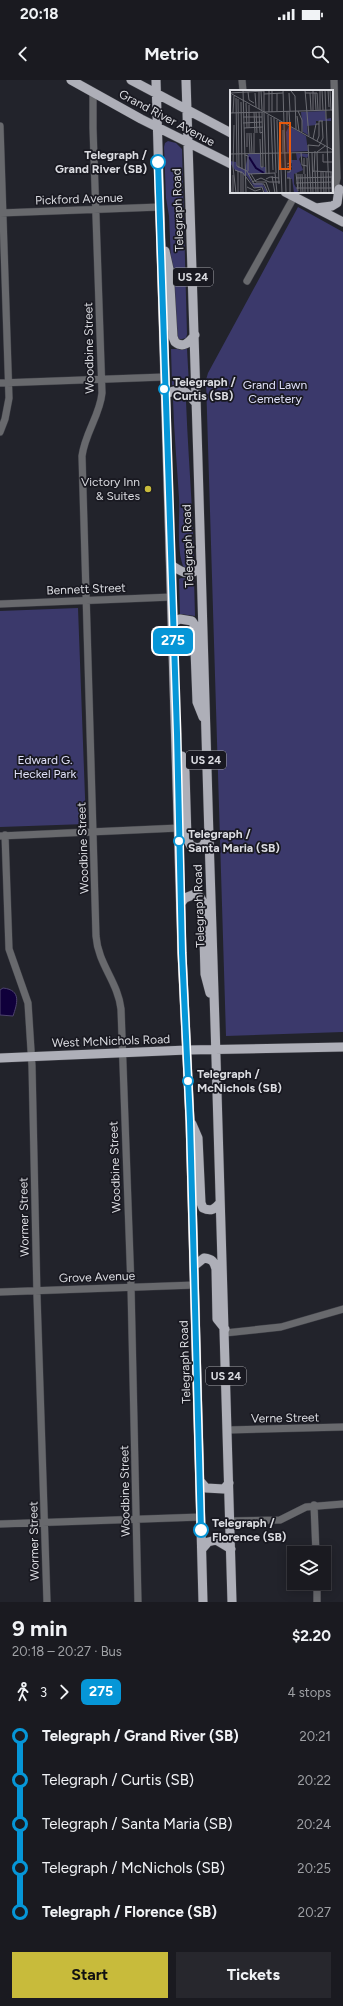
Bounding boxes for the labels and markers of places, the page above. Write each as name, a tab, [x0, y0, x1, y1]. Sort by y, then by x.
place label: Telegraph / Grand River (SB)	[55, 148, 147, 176]
marker: Telegraph / Grand River (SB)	[150, 154, 166, 170]
place label: Telegraph / Curtis (SB)	[173, 375, 236, 403]
marker: Telegraph / Curtis (SB)	[158, 383, 170, 395]
place label: Victory Inn & Suites	[81, 475, 140, 503]
marker: Victory Inn & Suites	[143, 484, 153, 494]
place label: Telegraph / Santa Maria (SB)	[188, 827, 280, 855]
marker: Telegraph / Santa Maria (SB)	[173, 835, 185, 847]
place label: Telegraph / McNichols (SB)	[197, 1067, 282, 1095]
marker: Telegraph / McNichols (SB)	[182, 1075, 194, 1087]
place label: Telegraph / Florence (SB)	[212, 1516, 287, 1544]
marker: Telegraph / Florence (SB)	[193, 1522, 209, 1538]

